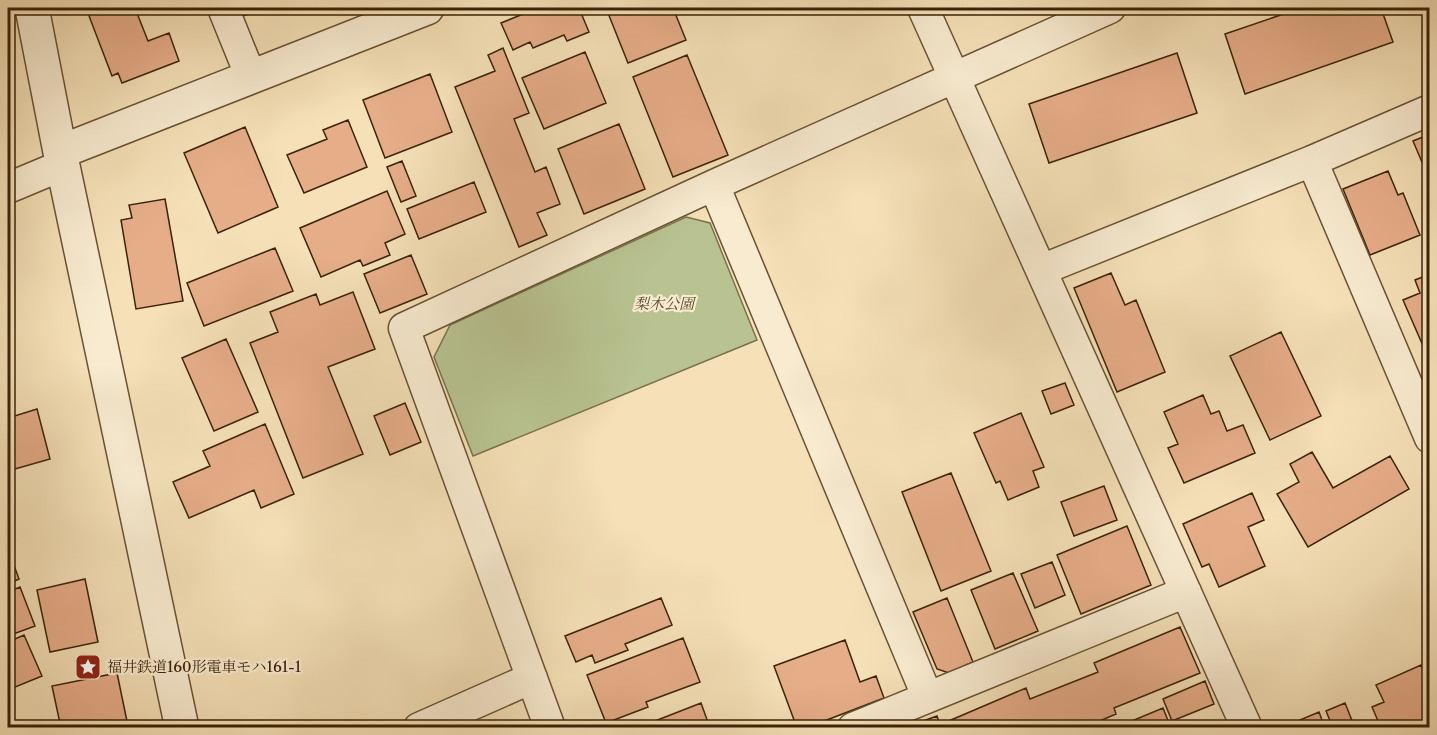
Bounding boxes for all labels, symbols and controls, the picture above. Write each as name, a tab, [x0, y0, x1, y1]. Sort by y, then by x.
park label: 梨木公園	[634, 294, 697, 313]
place icon: 福井鉄道160形電車モハ161-1	[73, 652, 103, 682]
place label: 福井鉄道160形電車モハ161-1	[107, 657, 302, 676]

